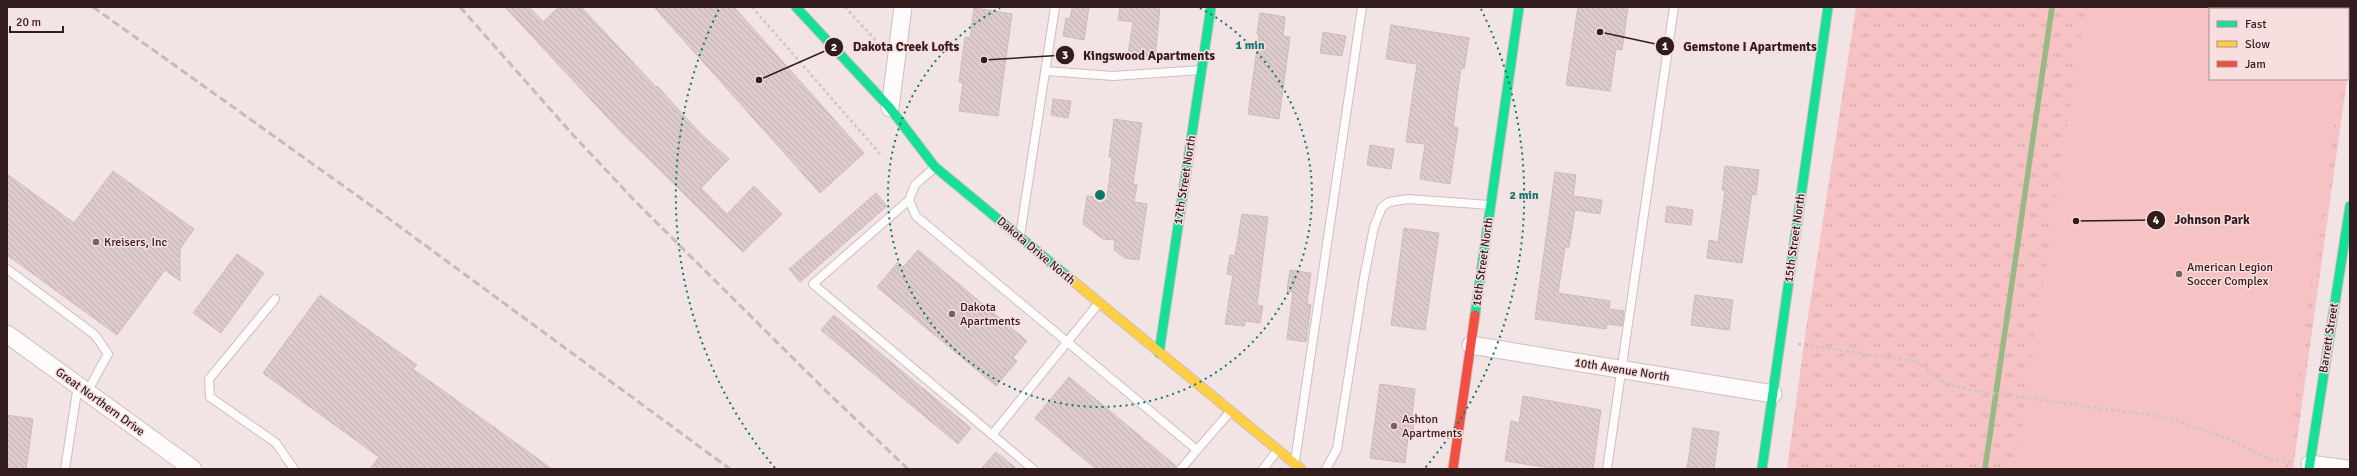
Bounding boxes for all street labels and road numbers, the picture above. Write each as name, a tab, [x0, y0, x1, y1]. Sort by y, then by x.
street label: 17th Street North	[1171, 134, 1199, 226]
street label: 15th Street North	[1781, 192, 1809, 284]
street label: Dakota Drive North	[994, 214, 1078, 288]
street label: 16th Street North	[1469, 216, 1497, 308]
street label: Barrett Street	[2316, 302, 2342, 374]
street label: 10th Avenue North	[1573, 355, 1671, 385]
street label: Great Northern Drive	[52, 364, 148, 440]

